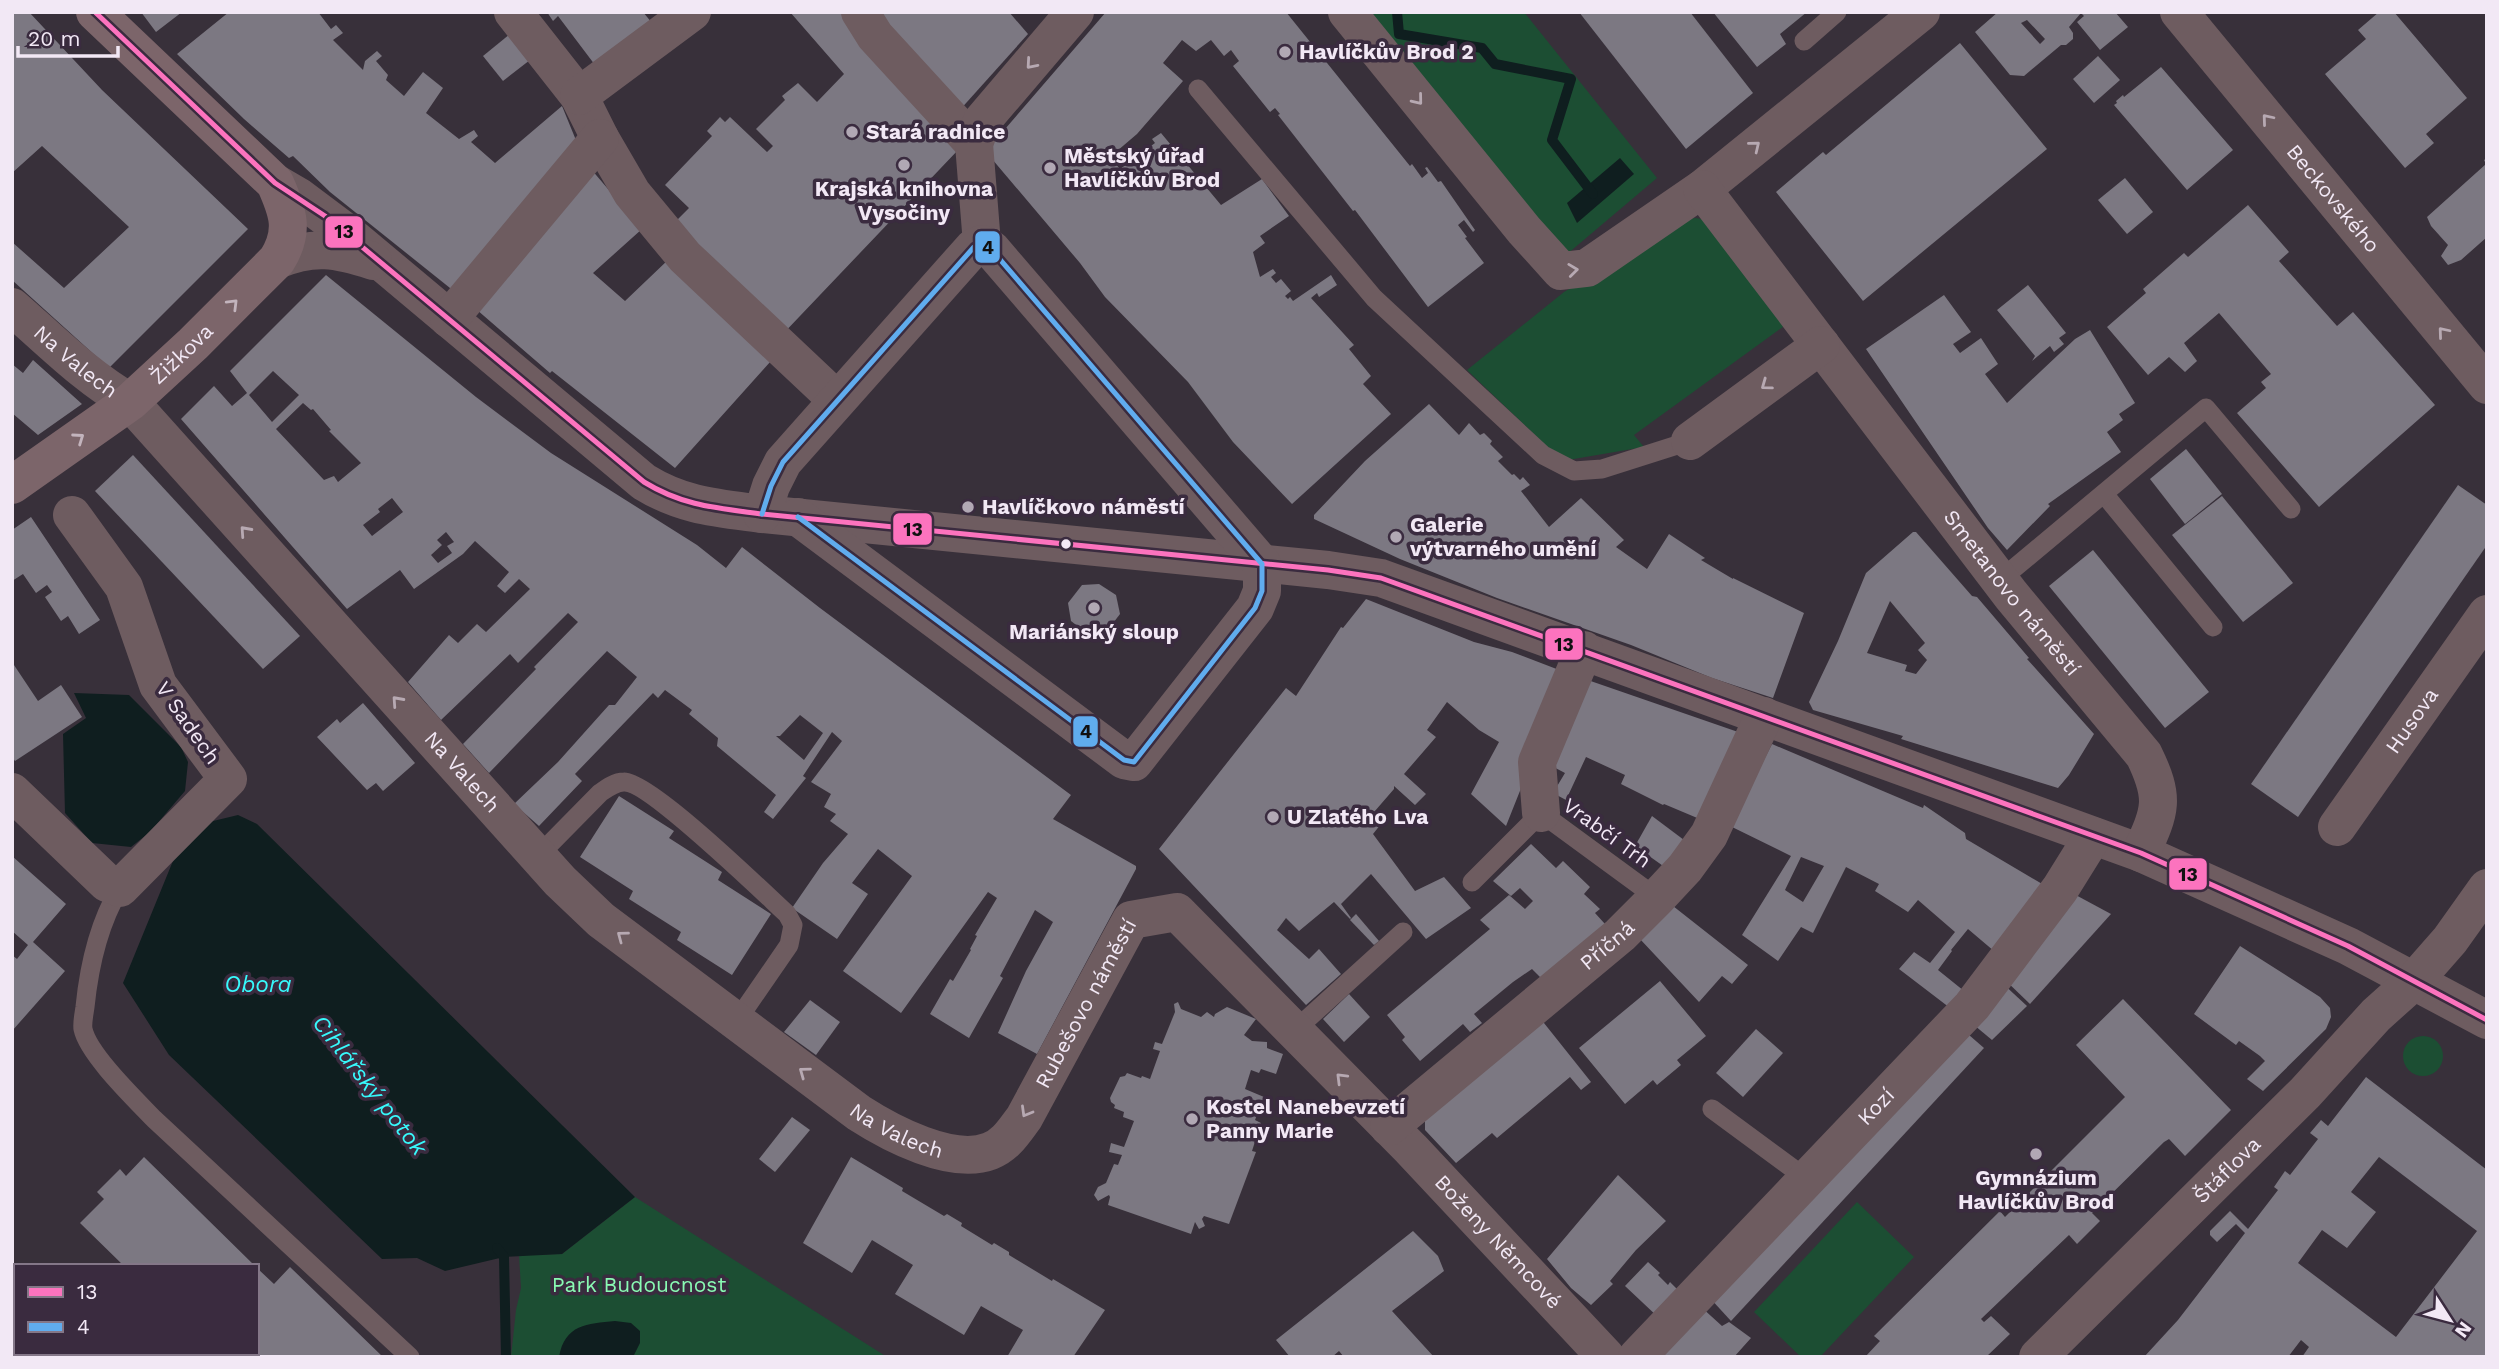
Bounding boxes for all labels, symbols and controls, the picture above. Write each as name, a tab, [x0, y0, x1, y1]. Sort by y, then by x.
scale bar	[18, 14, 117, 58]
text: 20 m	[28, 26, 80, 51]
place label: Havlíčkův Brod 2	[1299, 39, 1474, 64]
marker: Havlíčkův Brod 2	[1277, 44, 1293, 60]
one-way arrow	[1027, 56, 1039, 69]
one-way arrow	[1410, 93, 1423, 105]
one-way arrow	[2263, 114, 2275, 127]
place label: Stará radnice	[866, 119, 1005, 144]
marker: Stará radnice	[844, 124, 860, 140]
street label: Beckovského	[2282, 139, 2385, 257]
one-way arrow	[1747, 142, 1760, 154]
place label: Městský úřad Havlíčkův Brod	[1064, 143, 1220, 192]
marker: Krajská knihovna Vysočiny	[896, 157, 912, 173]
marker: Městský úřad Havlíčkův Brod	[1042, 160, 1058, 176]
place label: Krajská knihovna Vysočiny	[815, 176, 994, 225]
line badge: 13	[324, 215, 364, 249]
text: 13	[334, 220, 354, 243]
line badge: 4	[974, 230, 1001, 264]
text: 4	[982, 236, 994, 259]
one-way arrow	[1567, 262, 1579, 277]
one-way arrow	[224, 299, 237, 312]
street label: Žižkova	[145, 318, 218, 389]
street label: Na Valech	[29, 320, 122, 403]
one-way arrow	[2439, 328, 2451, 341]
one-way arrow	[1761, 377, 1773, 389]
one-way arrow	[71, 434, 84, 446]
place label: Havlíčkovo náměstí	[982, 494, 1185, 519]
marker: Havlíčkovo náměstí	[960, 499, 976, 515]
street label: Smetanovo náměstí	[1939, 505, 2086, 681]
line badge: 13	[892, 512, 933, 546]
place label: Galerie výtvarného umění	[1409, 512, 1597, 561]
text: 13	[903, 518, 923, 541]
one-way arrow	[241, 527, 253, 540]
marker: Galerie výtvarného umění	[1388, 529, 1404, 545]
unlabelled marker	[1059, 537, 1073, 551]
marker: Mariánský sloup	[1086, 600, 1102, 616]
place label: Mariánský sloup	[1009, 619, 1179, 644]
line badge: 13	[1544, 627, 1584, 661]
text: 13	[1554, 633, 1574, 656]
street label: V Sadech	[151, 677, 226, 769]
street label: Husova	[2380, 683, 2443, 758]
one-way arrow	[393, 696, 405, 709]
line badge: 4	[1072, 715, 1099, 748]
text: 4	[1080, 720, 1092, 743]
street label: Na Valech	[420, 726, 505, 818]
street label: Vrabčí Trh	[1558, 792, 1656, 873]
place label: U Zlatého Lva	[1287, 804, 1429, 829]
marker: U Zlatého Lva	[1265, 809, 1281, 825]
line badge: 13	[2168, 857, 2208, 891]
text: 13	[2178, 863, 2198, 886]
street label: Rubešovo náměstí	[1030, 914, 1142, 1092]
street label: Příčná	[1575, 915, 1639, 975]
one-way arrow	[617, 931, 629, 944]
water label: Obora	[224, 971, 292, 998]
water label: Cihlářský potok	[306, 1010, 434, 1162]
one-way arrow	[799, 1068, 812, 1080]
one-way arrow	[1336, 1073, 1349, 1086]
street label: Kozí	[1852, 1082, 1899, 1130]
place label: Kostel Nanebevzetí Panny Marie	[1206, 1094, 1406, 1143]
street label: Na Valech	[845, 1097, 946, 1163]
one-way arrow	[1022, 1104, 1035, 1117]
marker: Kostel Nanebevzetí Panny Marie	[1184, 1111, 1200, 1127]
street label: Štáflova	[2188, 1131, 2265, 1208]
marker: Gymnázium Havlíčkův Brod	[2028, 1146, 2044, 1162]
place label: Gymnázium Havlíčkův Brod	[1958, 1165, 2114, 1214]
street label: Boženy Němcové	[1430, 1169, 1567, 1314]
legend	[14, 1264, 259, 1355]
park label: Park Budoucnost	[552, 1272, 726, 1297]
text: 13	[77, 1279, 97, 1304]
north arrow	[2415, 1285, 2485, 1355]
text: 4	[77, 1314, 90, 1339]
text: N	[2450, 1317, 2477, 1342]

